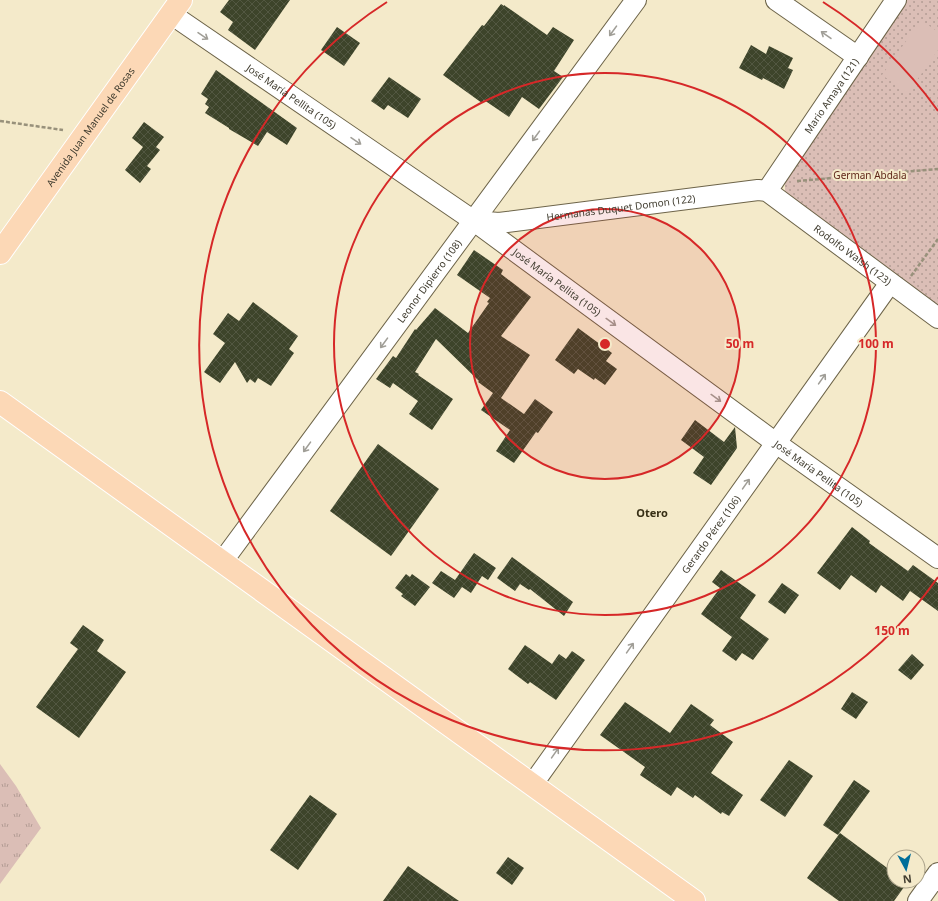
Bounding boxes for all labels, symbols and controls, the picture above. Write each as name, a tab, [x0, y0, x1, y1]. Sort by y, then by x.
one-way arrow	[609, 26, 617, 37]
one-way arrow	[820, 31, 831, 39]
one-way arrow	[197, 32, 208, 40]
street label: Mario Amaya (121)	[801, 55, 862, 136]
street label: José María Pellita (105)	[243, 60, 339, 132]
street label: Avenida Juan Manuel de Rosas	[43, 64, 138, 189]
one-way arrow	[532, 131, 540, 142]
one-way arrow	[351, 137, 362, 145]
park label: German Abdala	[833, 168, 907, 182]
street label: Hermanas Duquet Domon (122)	[546, 191, 696, 224]
street label: Rodolfo Walsh (123)	[811, 221, 894, 288]
street label: Leonor Dipierro (108)	[394, 237, 464, 326]
street label: José María Pellita (105)	[509, 244, 604, 319]
one-way arrow	[605, 318, 616, 326]
text: 50 m	[726, 335, 754, 352]
text: 100 m	[858, 335, 894, 352]
one-way arrow	[380, 337, 389, 348]
centre of rings	[598, 337, 612, 351]
one-way arrow	[818, 373, 826, 384]
one-way arrow	[710, 394, 721, 403]
street label: José María Pellita (105)	[770, 436, 866, 510]
one-way arrow	[303, 442, 311, 453]
one-way arrow	[742, 479, 750, 490]
street label: Gerardo Pérez (106)	[678, 492, 744, 576]
district label: Otero	[636, 505, 668, 520]
text: 150 m	[874, 622, 910, 639]
one-way arrow	[626, 642, 634, 653]
one-way arrow	[551, 748, 559, 759]
north arrow	[886, 849, 926, 889]
text: N	[902, 871, 913, 887]

